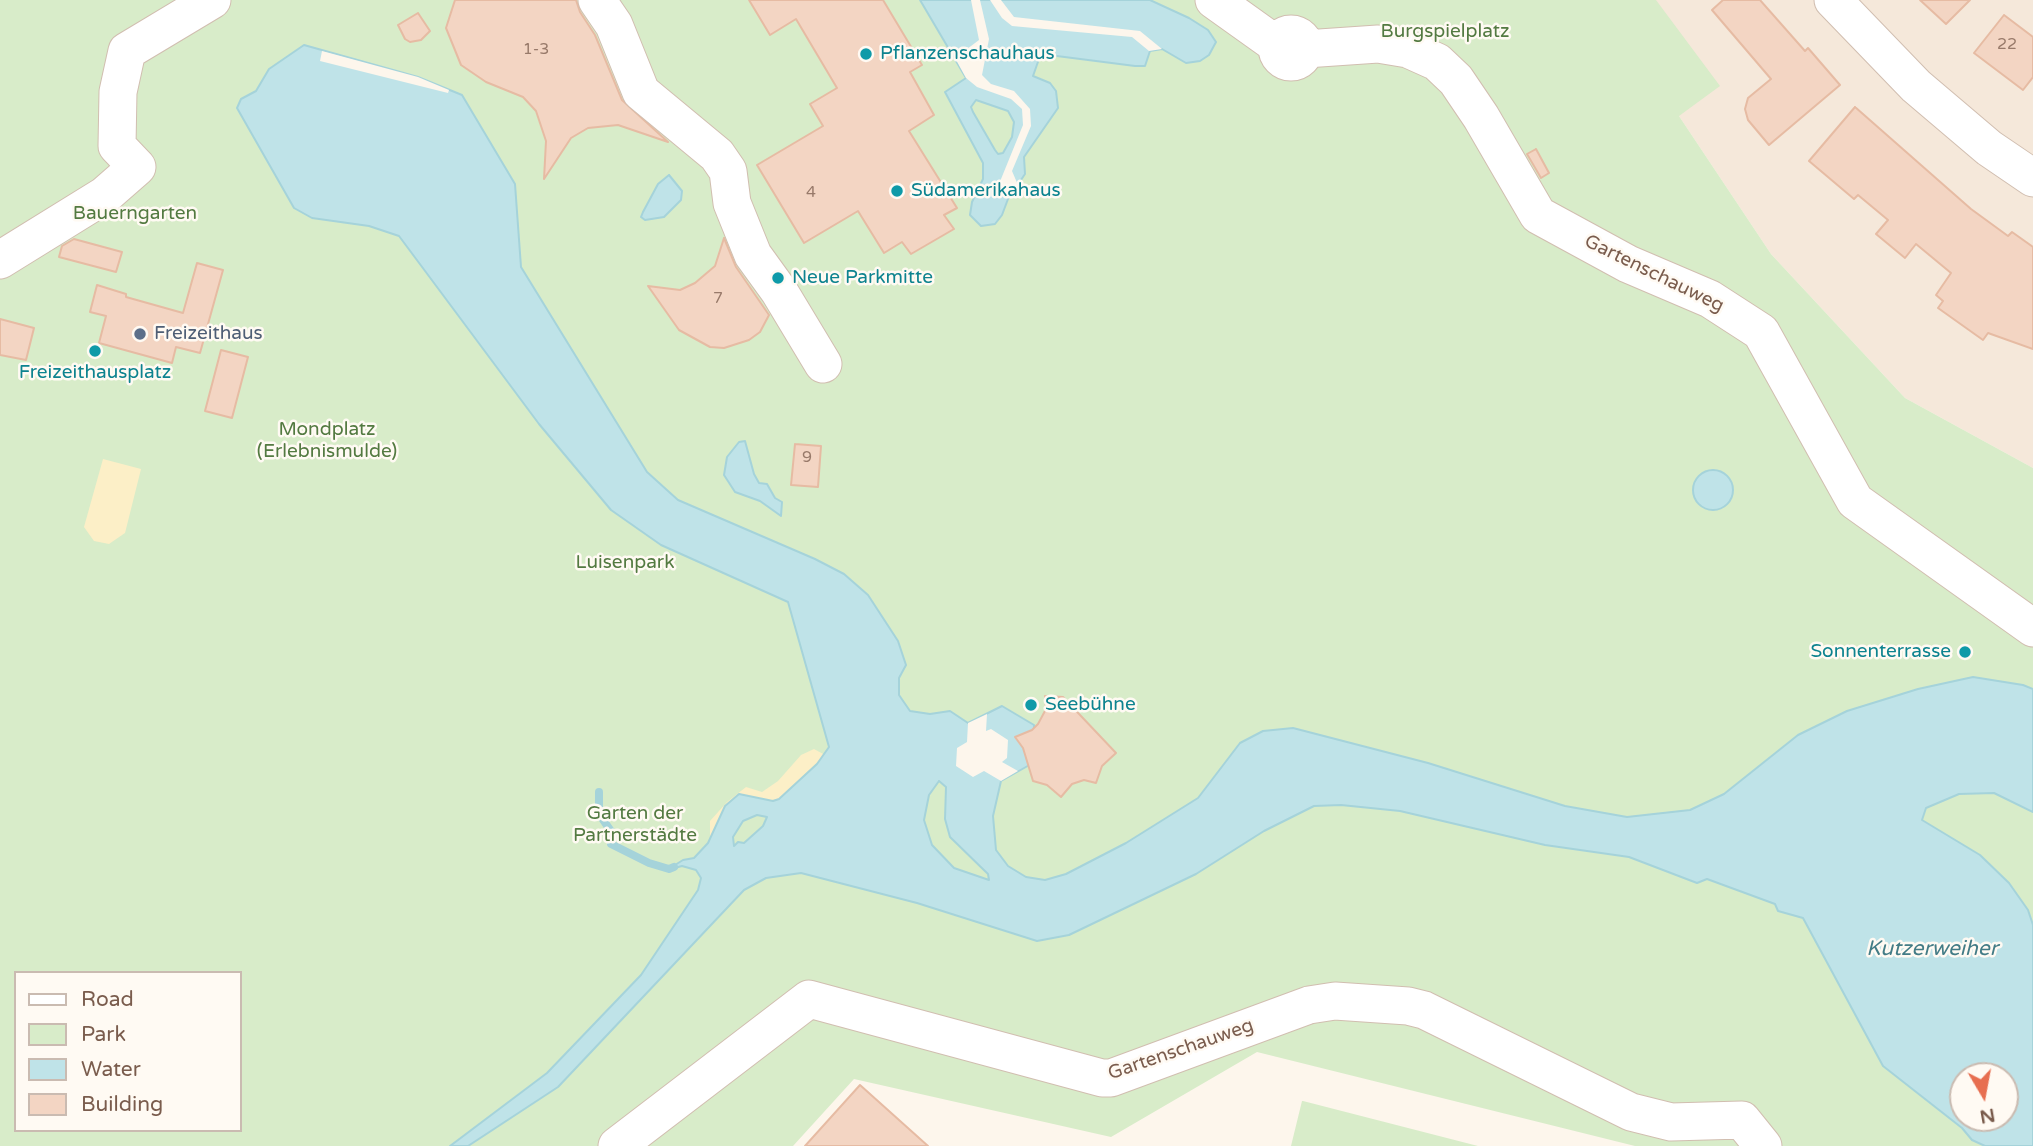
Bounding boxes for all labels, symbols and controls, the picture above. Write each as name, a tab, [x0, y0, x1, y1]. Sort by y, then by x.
park label: Burgspielplatz	[1381, 21, 1509, 43]
house number: 22	[1997, 35, 2017, 55]
house number: 1-3	[523, 40, 549, 60]
place label: Pflanzenschauhaus	[880, 43, 1055, 65]
marker: Pflanzenschauhaus	[858, 46, 874, 62]
place label: Südamerikahaus	[911, 180, 1061, 202]
house number: 4	[806, 183, 816, 203]
marker: Südamerikahaus	[889, 183, 905, 199]
park label: Bauerngarten	[73, 203, 197, 225]
street label: Gartenschauweg	[1580, 230, 1728, 318]
place label: Neue Parkmitte	[792, 267, 933, 289]
marker: Neue Parkmitte	[770, 270, 786, 286]
house number: 7	[713, 289, 723, 309]
place label: Freizeithaus	[154, 323, 263, 345]
marker: Freizeithaus	[132, 326, 148, 342]
marker: Freizeithausplatz	[87, 343, 103, 359]
place label: Freizeithausplatz	[19, 362, 171, 384]
park label: Mondplatz (Erlebnismulde)	[257, 419, 397, 463]
house number: 9	[802, 448, 812, 468]
park label: Luisenpark	[576, 552, 674, 574]
place label: Sonnenterrasse	[1810, 641, 1951, 663]
marker: Sonnenterrasse	[1957, 644, 1973, 660]
place label: Seebühne	[1045, 694, 1136, 716]
marker: Seebühne	[1023, 697, 1039, 713]
park label: Garten der Partnerstädte	[573, 803, 697, 847]
water label: Kutzerweiher	[1866, 936, 1998, 962]
legend	[14, 971, 242, 1132]
text: Road	[81, 987, 134, 1012]
street label: Gartenschauweg	[1105, 1014, 1257, 1086]
text: Park	[81, 1022, 126, 1047]
text: Water	[81, 1057, 141, 1082]
north arrow	[1949, 1062, 2019, 1132]
text: Building	[81, 1092, 163, 1117]
text: N	[1978, 1104, 1997, 1128]

